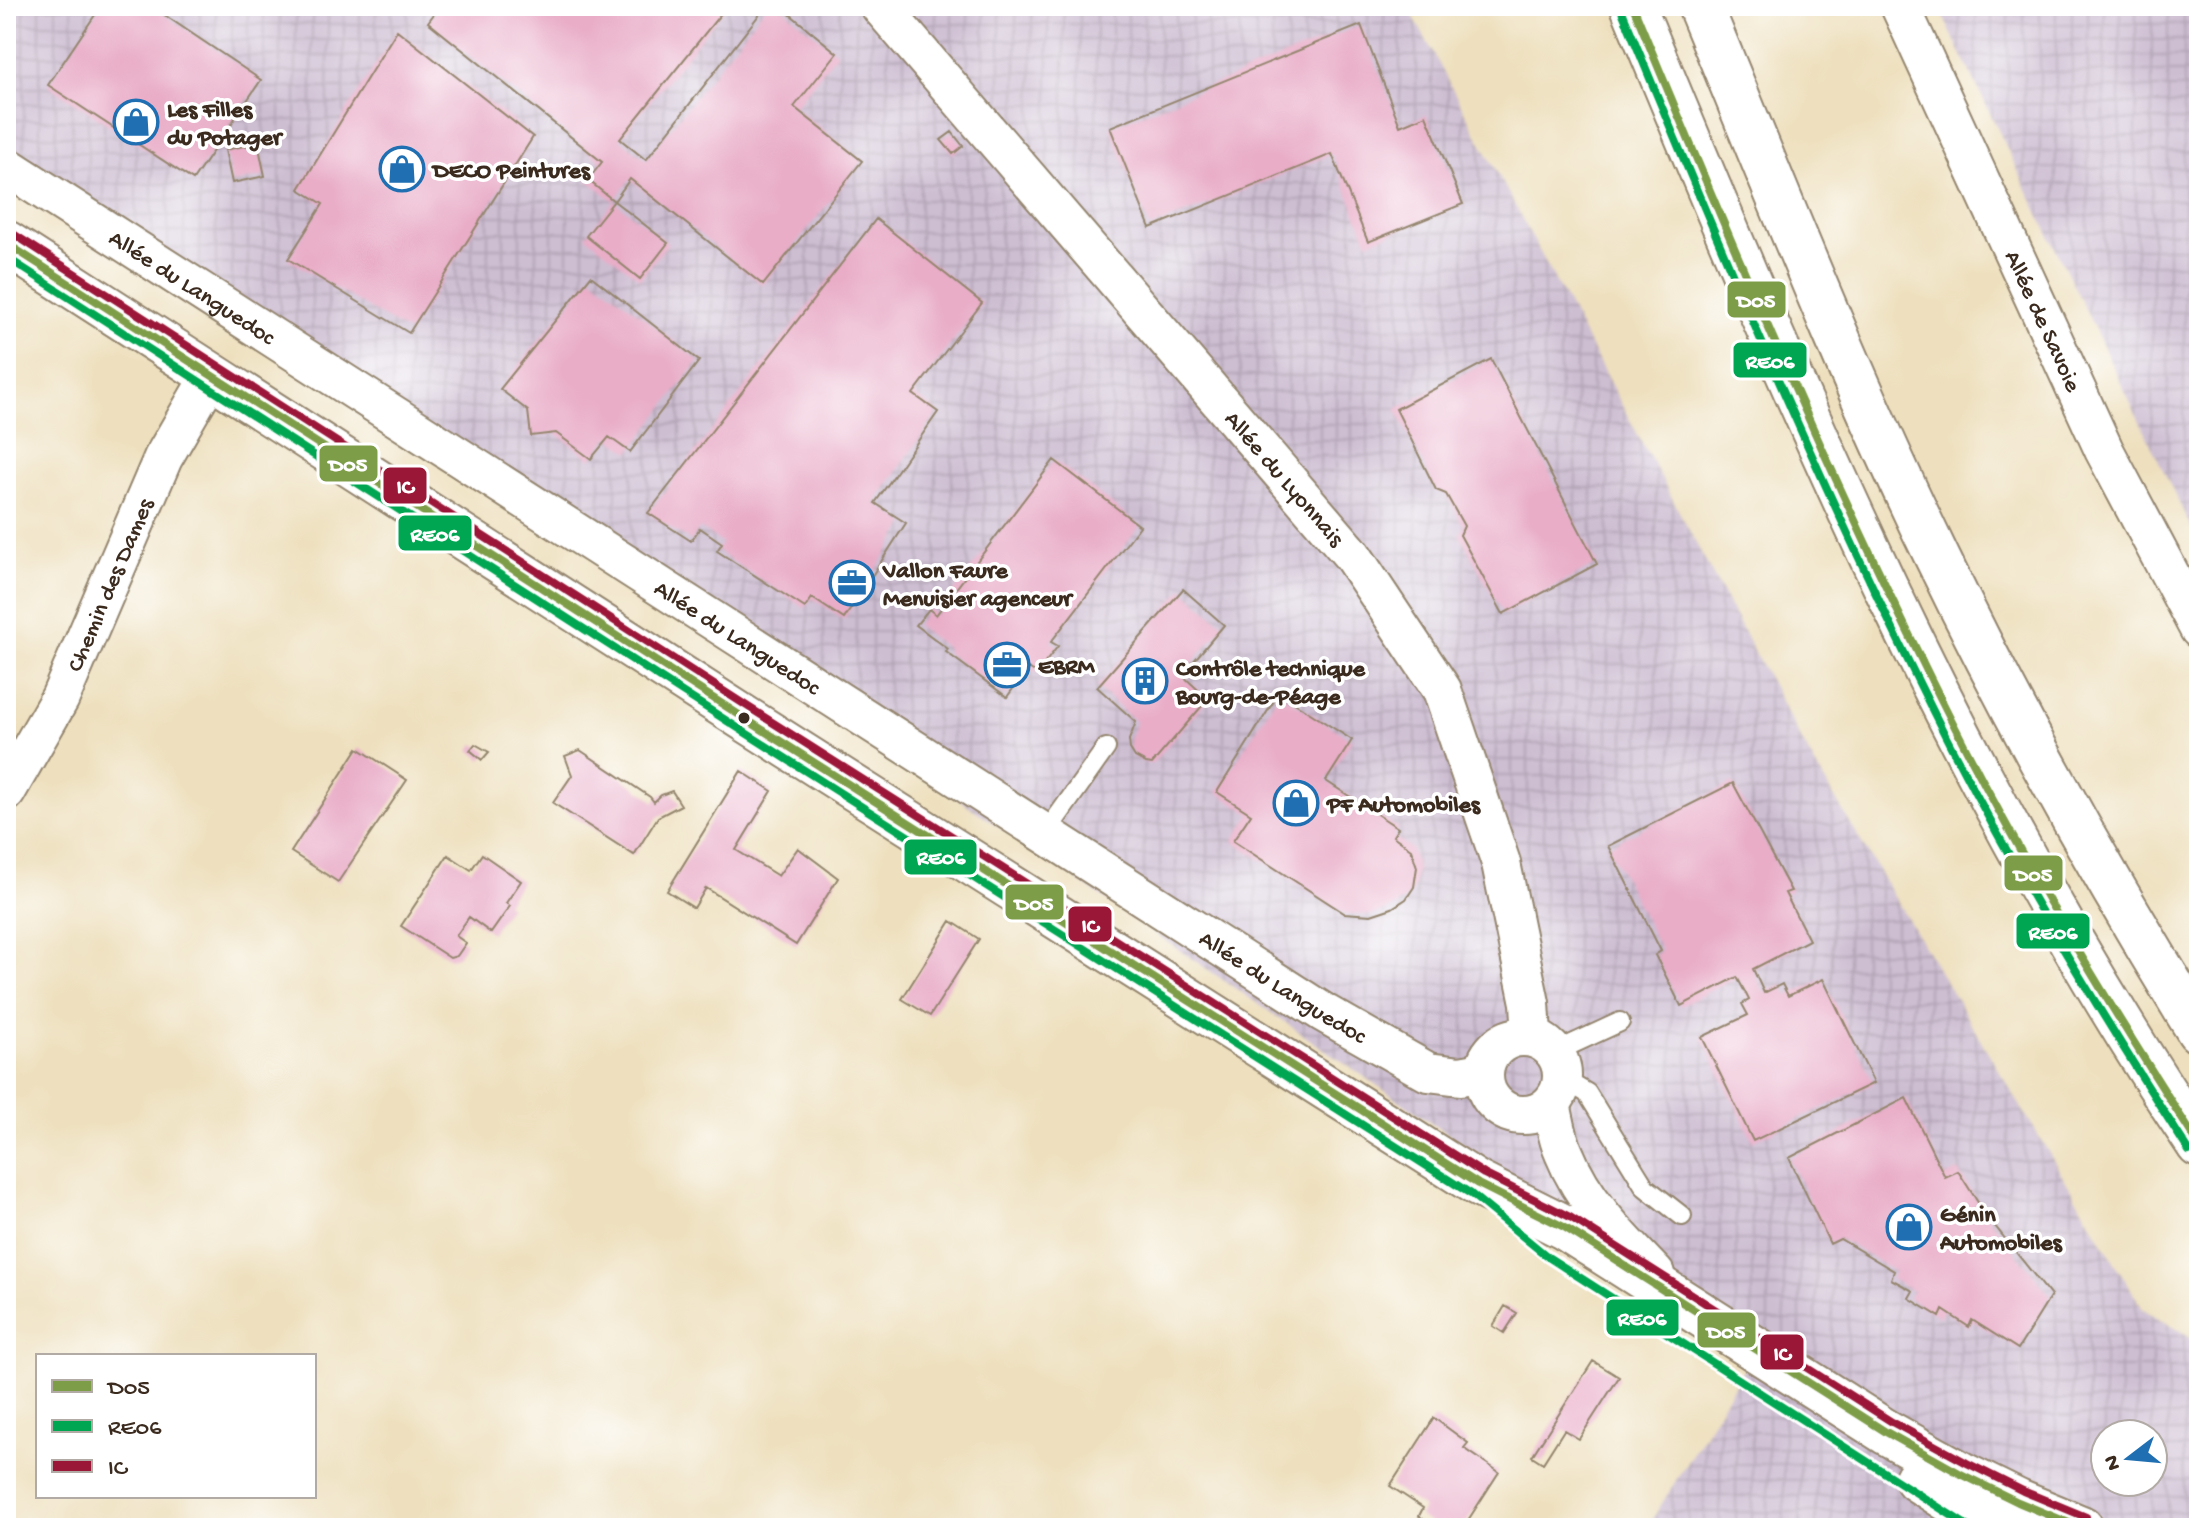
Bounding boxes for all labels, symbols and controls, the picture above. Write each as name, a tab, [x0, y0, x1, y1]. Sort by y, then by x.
place label: Les Filles du Potager	[167, 97, 284, 154]
shop icon: Les Filles du Potager	[112, 98, 160, 146]
shop icon: DECO Peintures	[378, 145, 426, 193]
place label: DECO Peintures	[431, 158, 591, 187]
street label: Allée du Languedoc	[102, 225, 280, 353]
street label: Allée de Savoie	[1996, 247, 2087, 398]
line badge: D05	[1726, 280, 1787, 319]
text: D05	[1735, 290, 1776, 316]
line badge: RE06	[1732, 341, 1808, 379]
text: RE06	[1745, 351, 1795, 377]
street label: Allée du Lyonnais	[1217, 406, 1350, 555]
line badge: D05	[318, 444, 379, 483]
text: D05	[327, 454, 368, 480]
line badge: IC	[382, 466, 428, 505]
text: IC	[396, 476, 416, 502]
street label: Chemin des Dames	[62, 494, 162, 677]
line badge: RE06	[397, 514, 473, 552]
text: RE06	[410, 524, 460, 550]
place label: Vallon Faure Menuisier agenceur	[882, 558, 1074, 615]
office icon: Vallon Faure Menuisier agenceur	[828, 559, 876, 607]
street label: Allée du Languedoc	[648, 575, 825, 704]
office icon: EBRM	[983, 641, 1031, 689]
place label: EBRM	[1038, 654, 1096, 683]
place label: Contrôle technique Bourg-de-Péage	[1175, 656, 1366, 713]
building icon: Contrôle technique Bourg-de-Péage	[1121, 657, 1169, 705]
unlabelled marker	[736, 710, 752, 726]
shop icon: PF Automobiles	[1272, 779, 1320, 827]
place label: PF Automobiles	[1325, 792, 1481, 821]
line badge: RE06	[903, 838, 978, 876]
text: RE06	[916, 847, 966, 873]
line badge: D05	[2003, 854, 2064, 892]
text: D05	[2012, 864, 2053, 890]
line badge: D05	[1004, 883, 1065, 921]
text: D05	[1013, 893, 1054, 919]
line badge: IC	[1067, 905, 1113, 943]
line badge: RE06	[2015, 912, 2091, 950]
text: IC	[1081, 915, 1101, 941]
text: RE06	[2028, 922, 2078, 948]
street label: Allée du Languedoc	[1193, 926, 1371, 1052]
place label: Génin Automobiles	[1939, 1202, 2063, 1259]
shop icon: Génin Automobiles	[1885, 1203, 1933, 1251]
line badge: RE06	[1605, 1298, 1680, 1337]
text: RE06	[1617, 1308, 1667, 1334]
line badge: D05	[1696, 1311, 1757, 1349]
text: D05	[1705, 1321, 1746, 1347]
line badge: IC	[1759, 1333, 1805, 1371]
text: IC	[1773, 1343, 1793, 1369]
legend	[36, 1354, 316, 1498]
text: D05	[106, 1375, 150, 1404]
text: RE06	[108, 1415, 162, 1444]
north arrow	[2089, 1418, 2169, 1498]
text: N	[2099, 1452, 2128, 1473]
text: IC	[108, 1455, 129, 1484]

